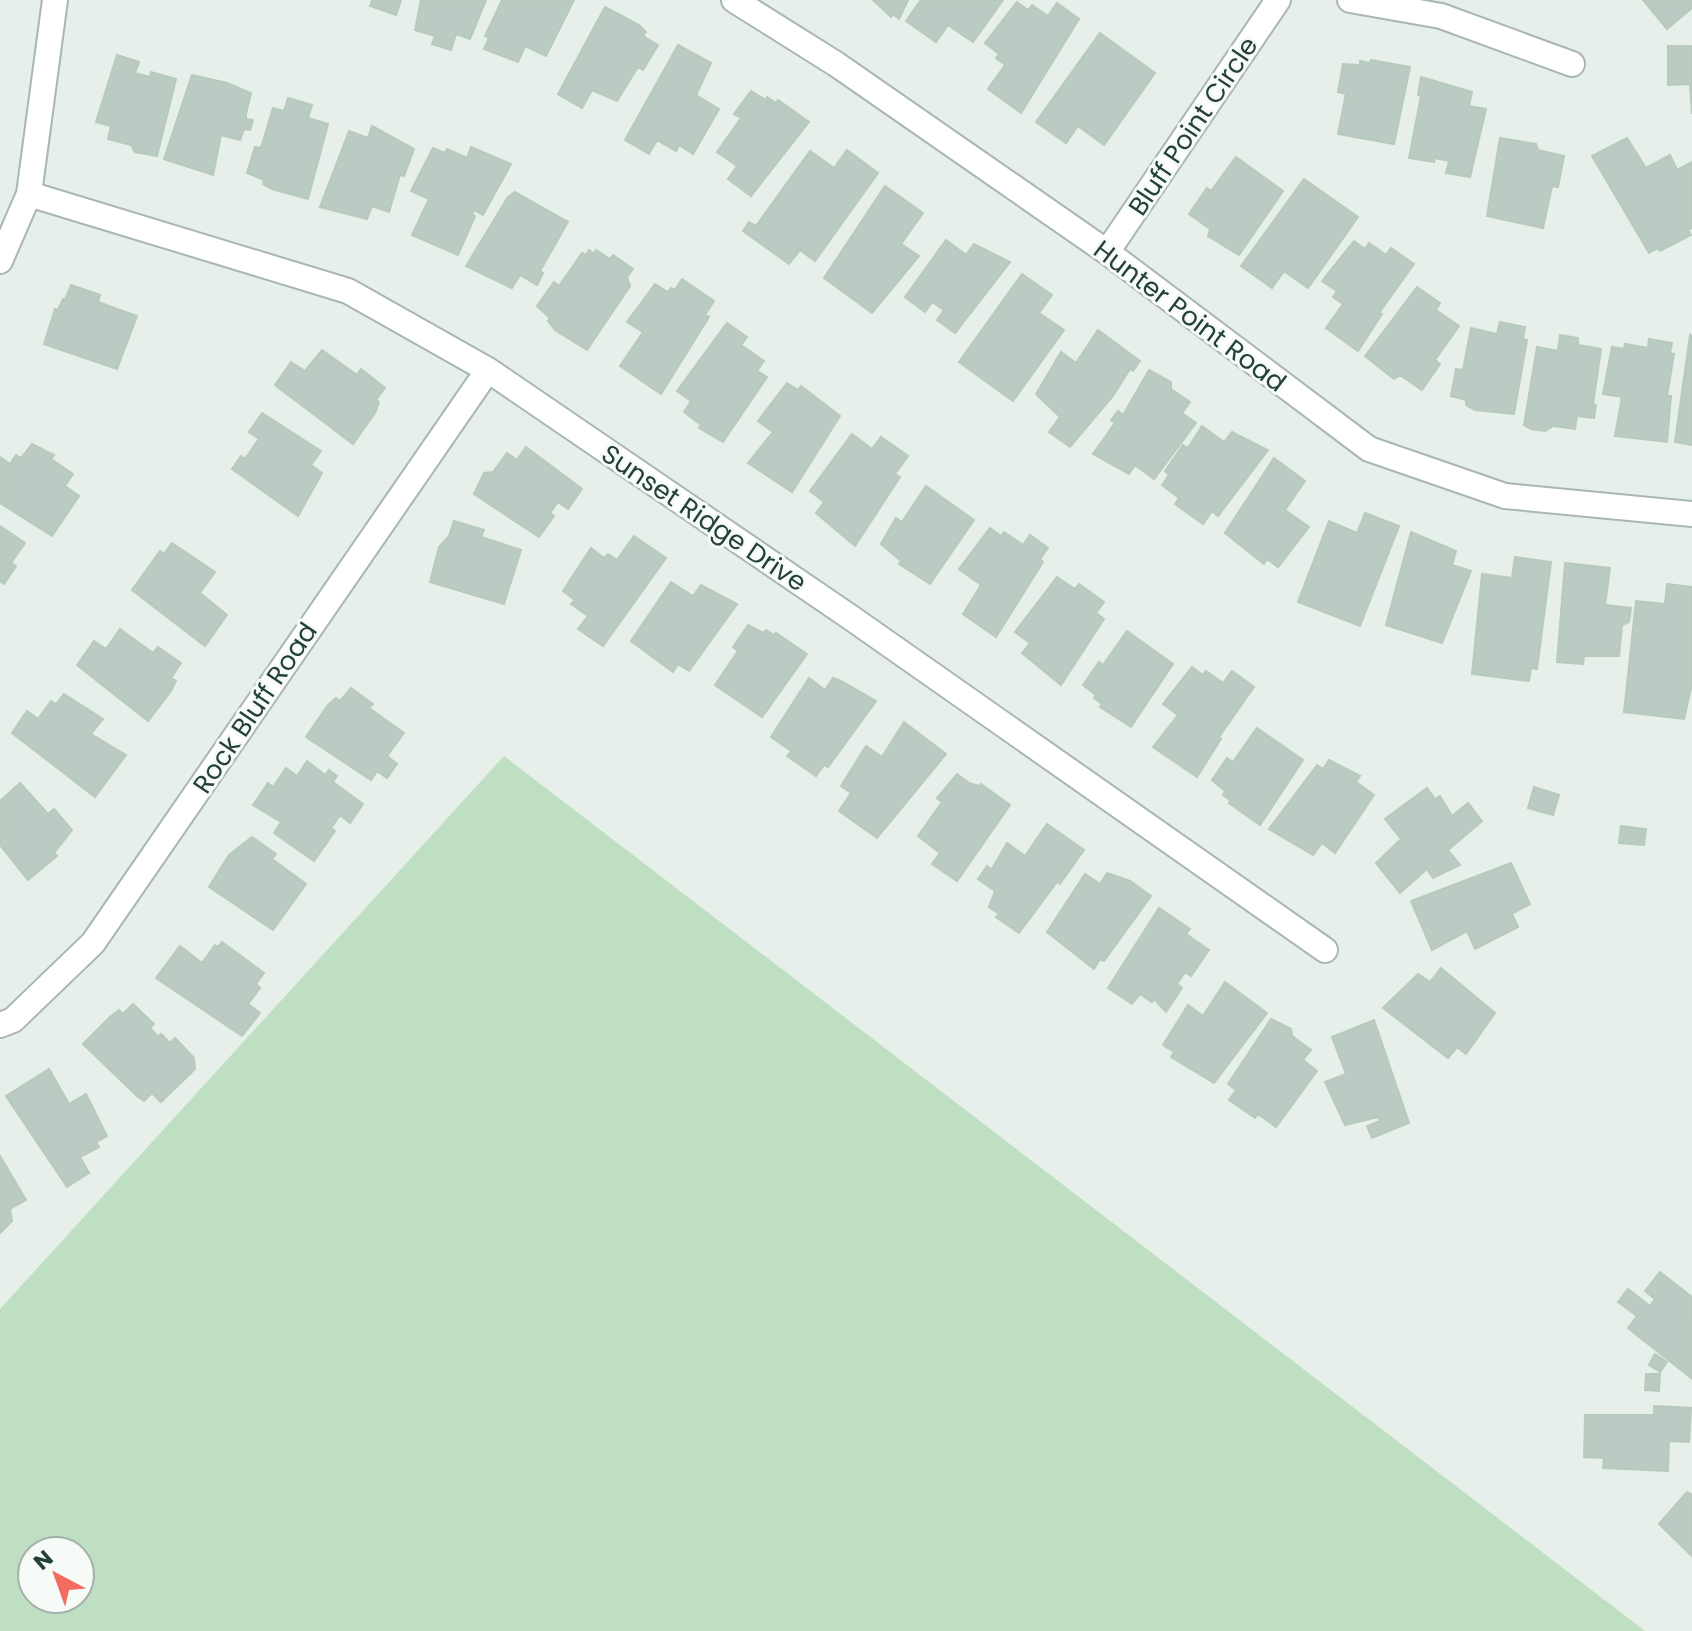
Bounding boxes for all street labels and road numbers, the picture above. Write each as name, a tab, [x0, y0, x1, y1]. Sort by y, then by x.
street label: Bluff Point Circle	[1120, 29, 1266, 223]
street label: Hunter Point Road	[1086, 232, 1294, 400]
street label: Sunset Ridge Drive	[594, 436, 814, 600]
street label: Rock Bluff Road	[184, 615, 326, 801]

